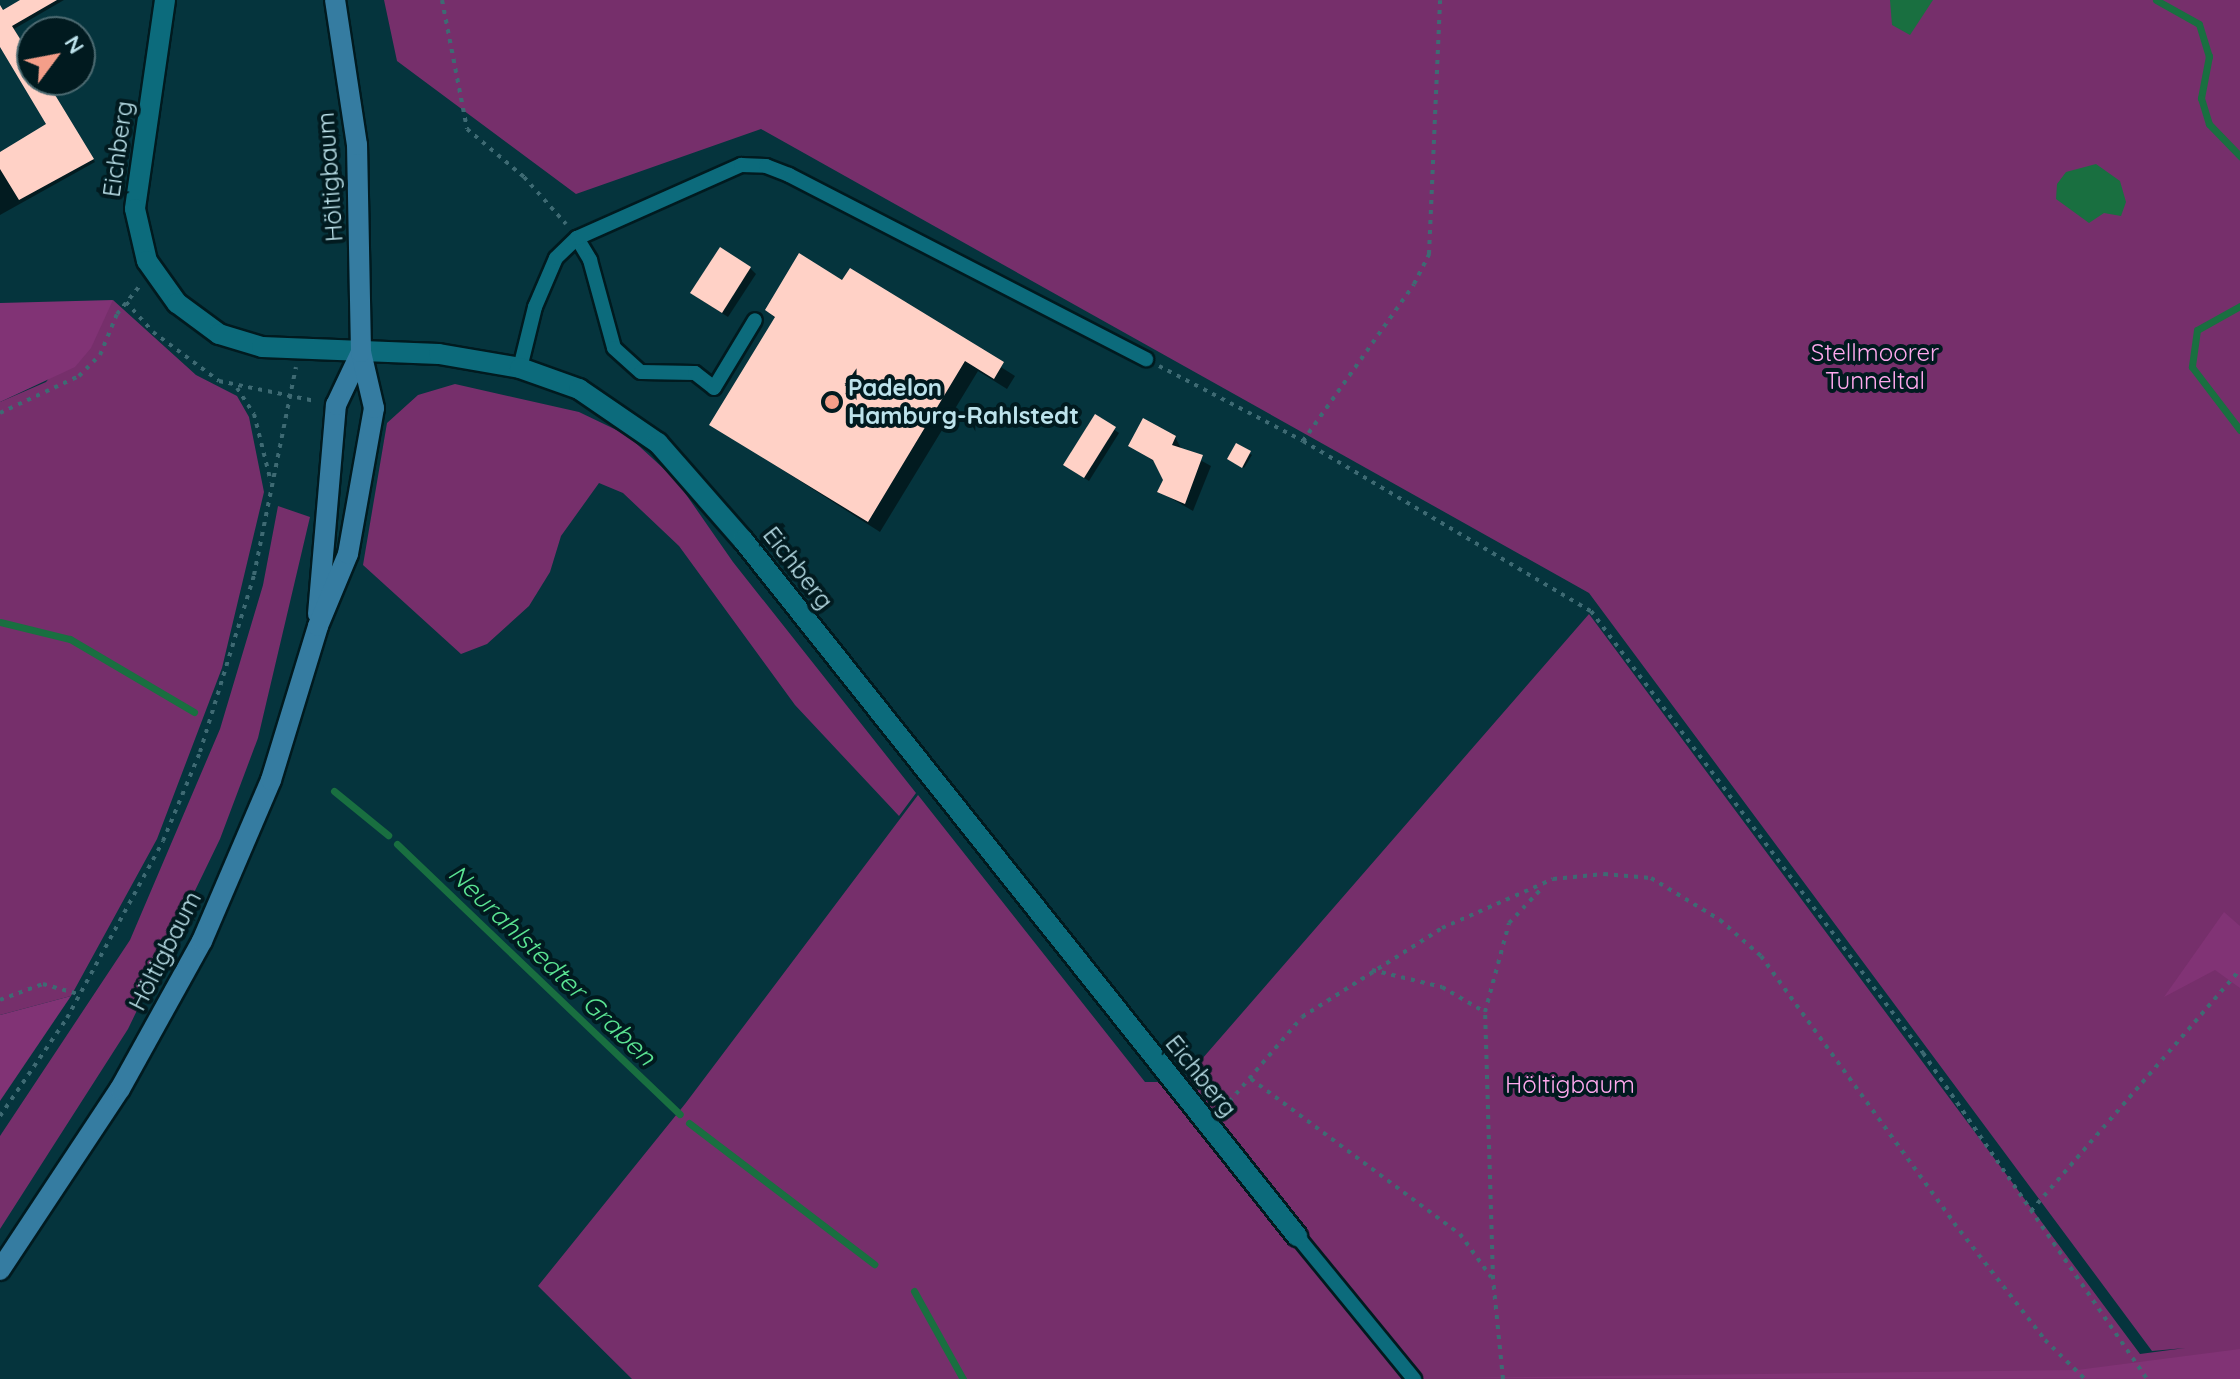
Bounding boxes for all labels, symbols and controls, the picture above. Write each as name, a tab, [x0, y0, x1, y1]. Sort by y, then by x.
north arrow	[16, 16, 96, 96]
text: N	[58, 30, 91, 59]
street label: Eichberg	[97, 99, 139, 199]
street label: Höltigbaum	[311, 111, 349, 243]
park label: Stellmoorer Tunneltal	[1811, 339, 1939, 395]
place label: Padelon Hamburg-Rahlstedt	[848, 374, 1079, 430]
marker: Padelon Hamburg-Rahlstedt	[823, 393, 841, 411]
street label: Eichberg	[757, 521, 839, 615]
water label: Neurahlstedter Graben	[442, 858, 662, 1072]
street label: Höltigbaum	[123, 887, 207, 1015]
street label: Eichberg	[1159, 1029, 1243, 1123]
park label: Höltigbaum	[1505, 1071, 1635, 1099]

